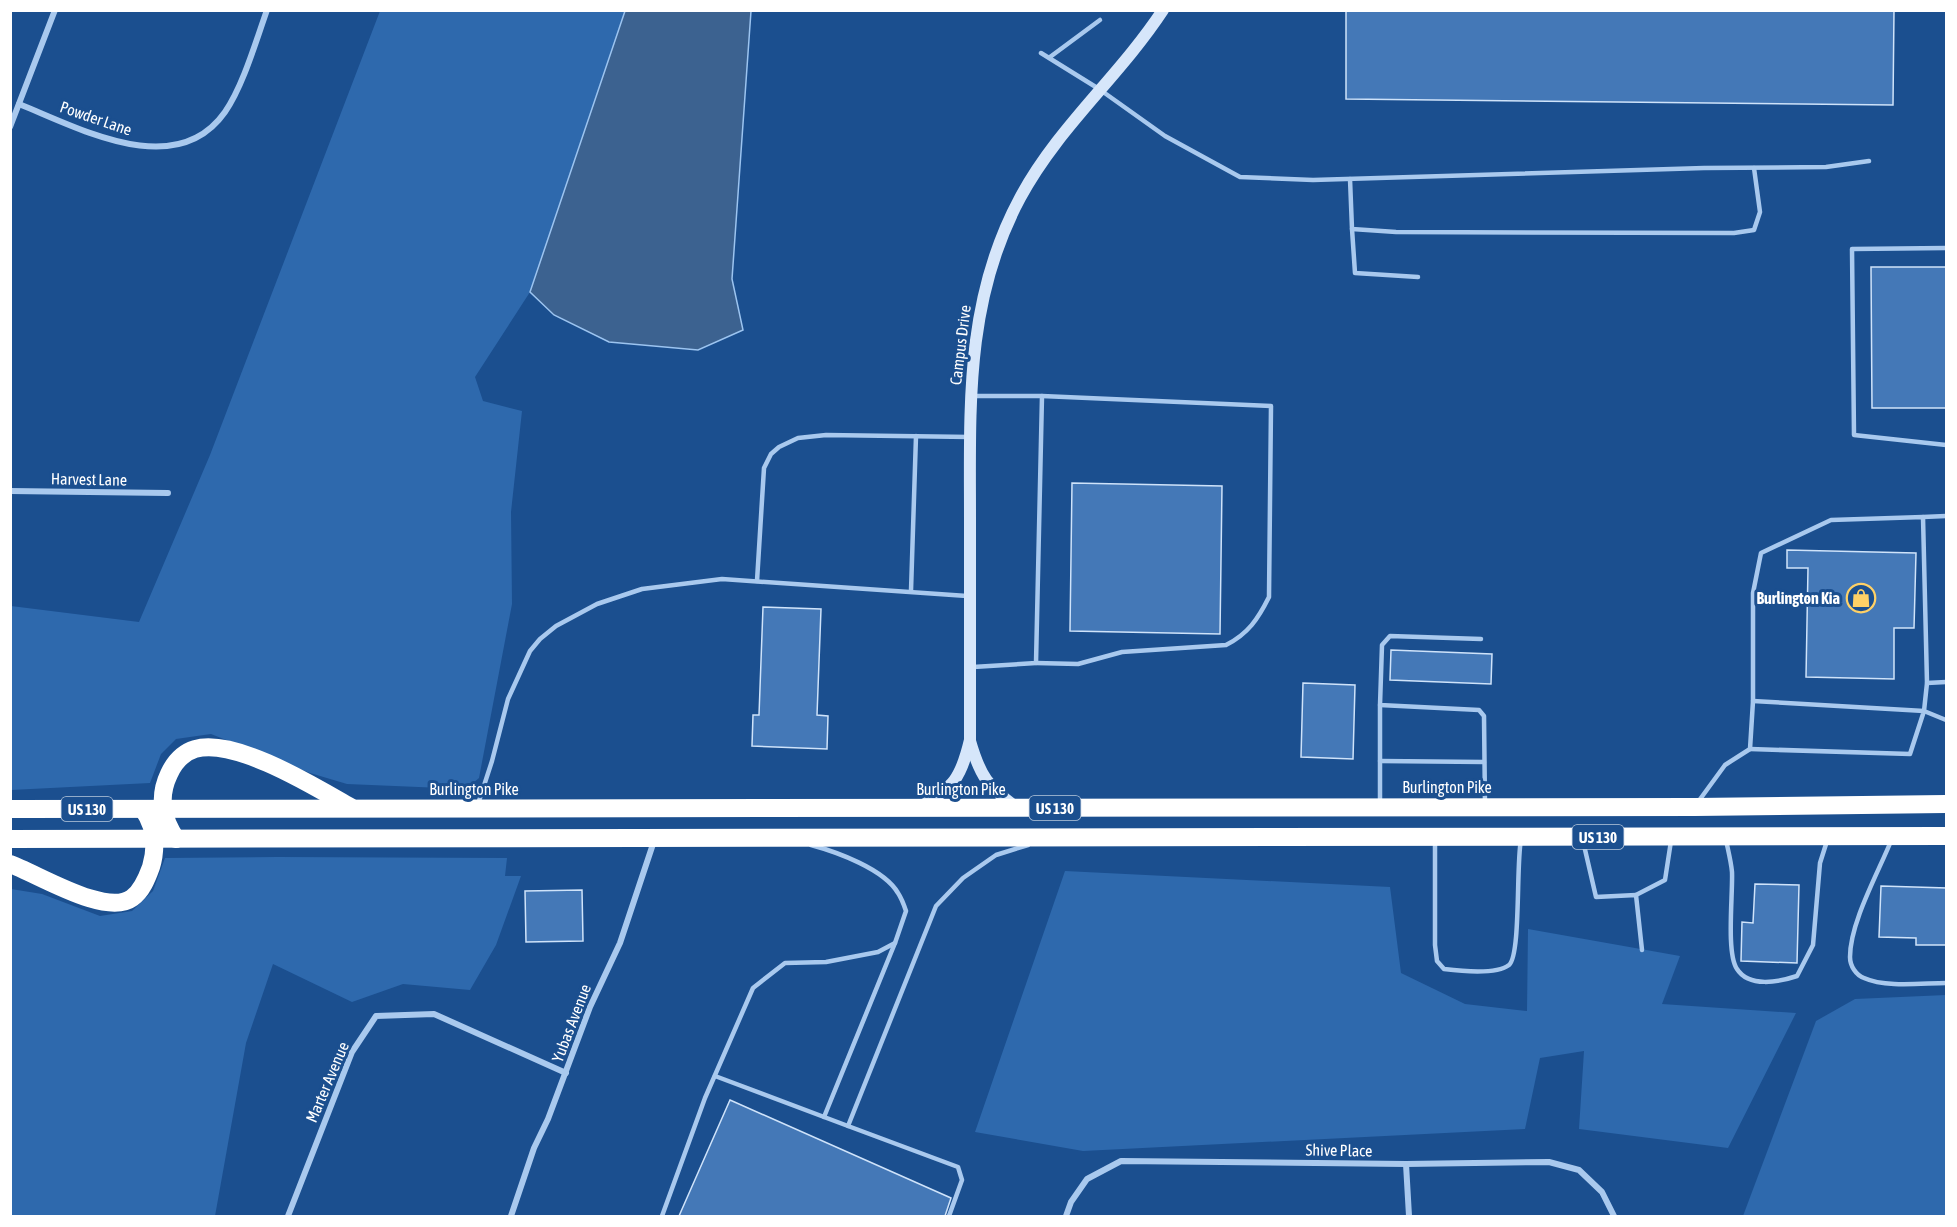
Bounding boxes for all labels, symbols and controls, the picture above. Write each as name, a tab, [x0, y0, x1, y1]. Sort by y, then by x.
street label: Powder Lane	[58, 97, 134, 139]
street label: Campus Drive	[946, 304, 975, 386]
street label: Harvest Lane	[51, 469, 127, 489]
shop icon: Burlington Kia	[1845, 582, 1877, 614]
place label: Burlington Kia	[1757, 589, 1840, 607]
street label: Burlington Pike	[1402, 778, 1492, 797]
street label: Burlington Pike	[429, 780, 519, 799]
street label: Burlington Pike	[916, 780, 1006, 799]
road number: US 130	[1030, 796, 1080, 820]
road number: US 130	[62, 797, 112, 821]
road number: US 130	[1572, 825, 1624, 849]
street label: Yubas Avenue	[548, 981, 594, 1065]
street label: Marter Avenue	[302, 1039, 352, 1125]
street label: Shive Place	[1305, 1140, 1373, 1160]

